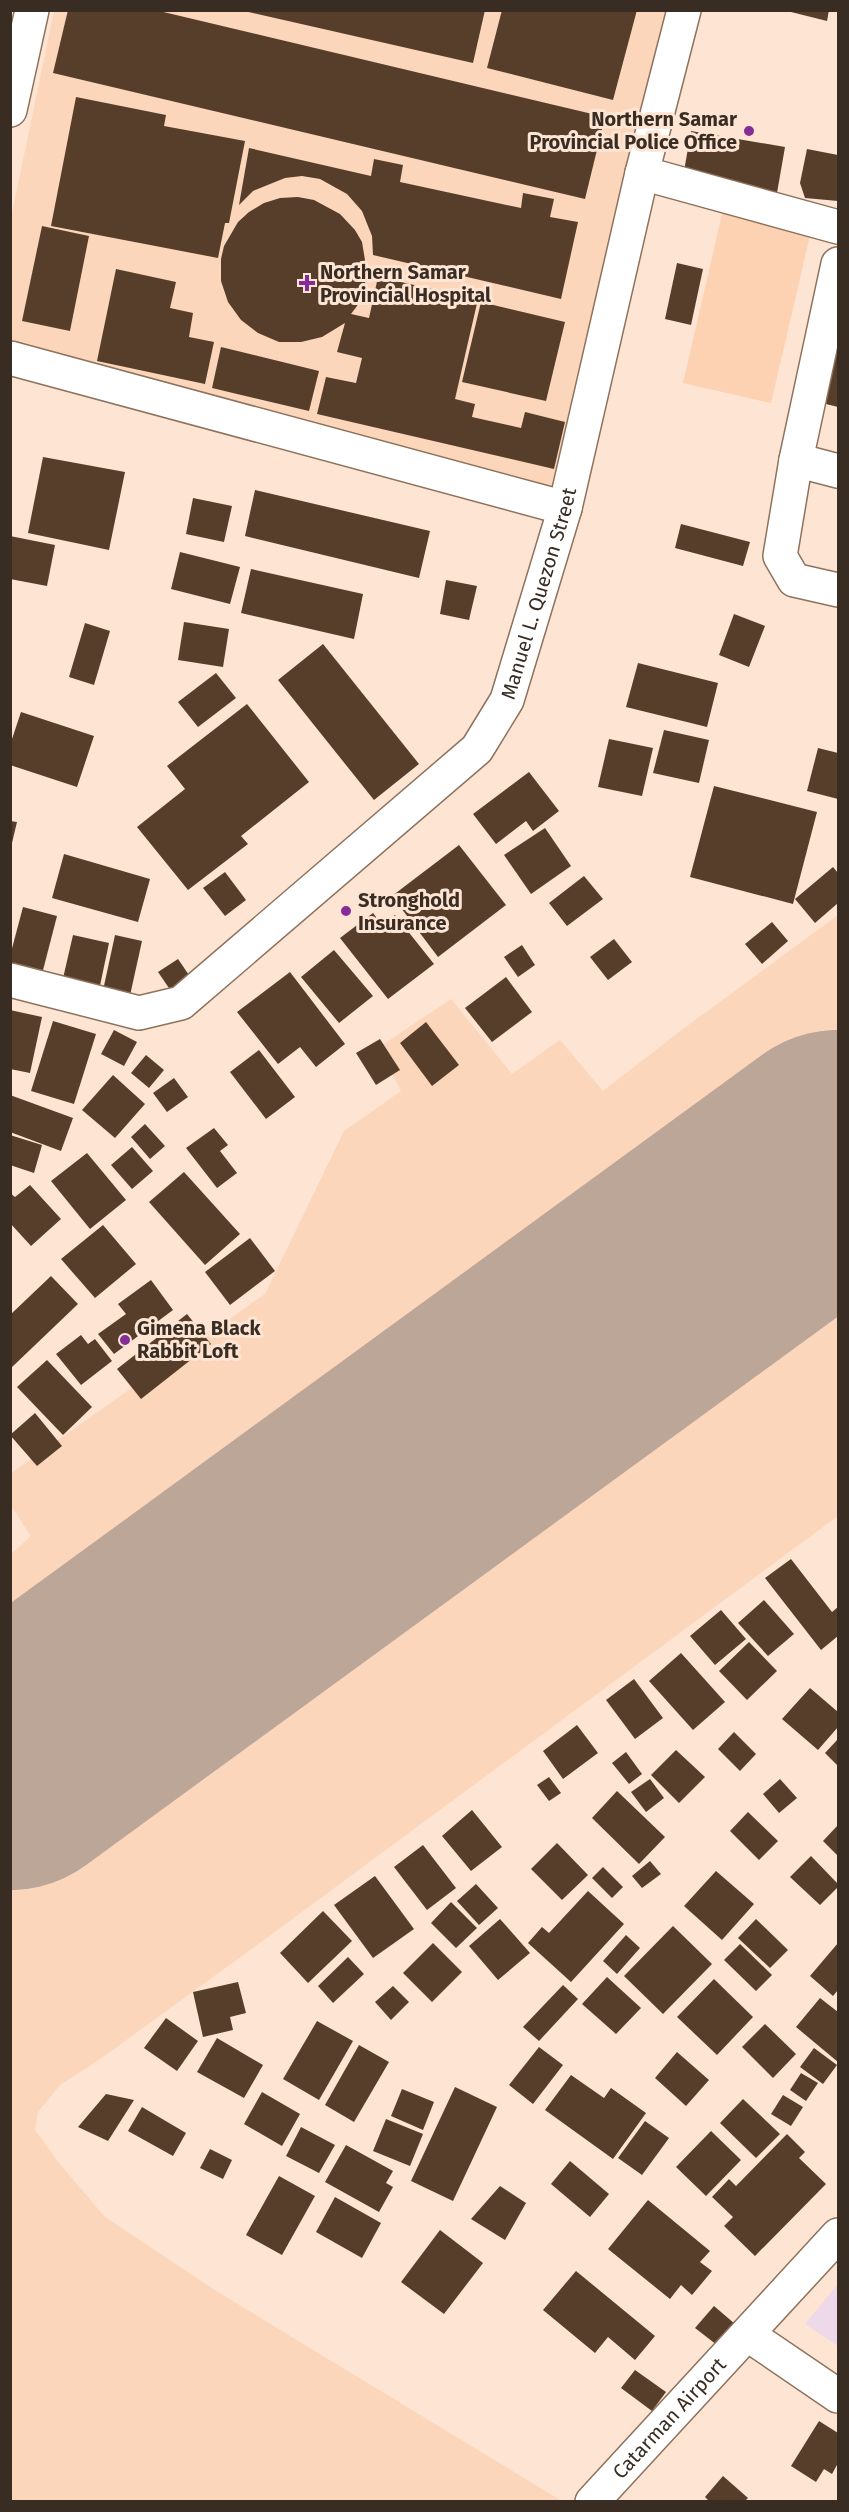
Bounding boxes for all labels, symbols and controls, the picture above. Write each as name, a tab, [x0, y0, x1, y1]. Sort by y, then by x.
place label: Northern Samar Provincial Police Office	[530, 107, 738, 154]
marker: Northern Samar Provincial Police Office	[742, 124, 756, 138]
place label: Northern Samar Provincial Hospital	[320, 260, 491, 307]
marker: Northern Samar Provincial Hospital	[298, 274, 316, 292]
street label: Manuel L. Quezon Street	[496, 485, 581, 702]
place label: Stronghold Insurance	[358, 888, 460, 935]
marker: Stronghold Insurance	[339, 904, 353, 918]
place label: Gimena Black Rabbit Loft	[137, 1316, 261, 1363]
marker: Gimena Black Rabbit Loft	[118, 1333, 132, 1347]
street label: Catarman Airport	[608, 2352, 731, 2484]

